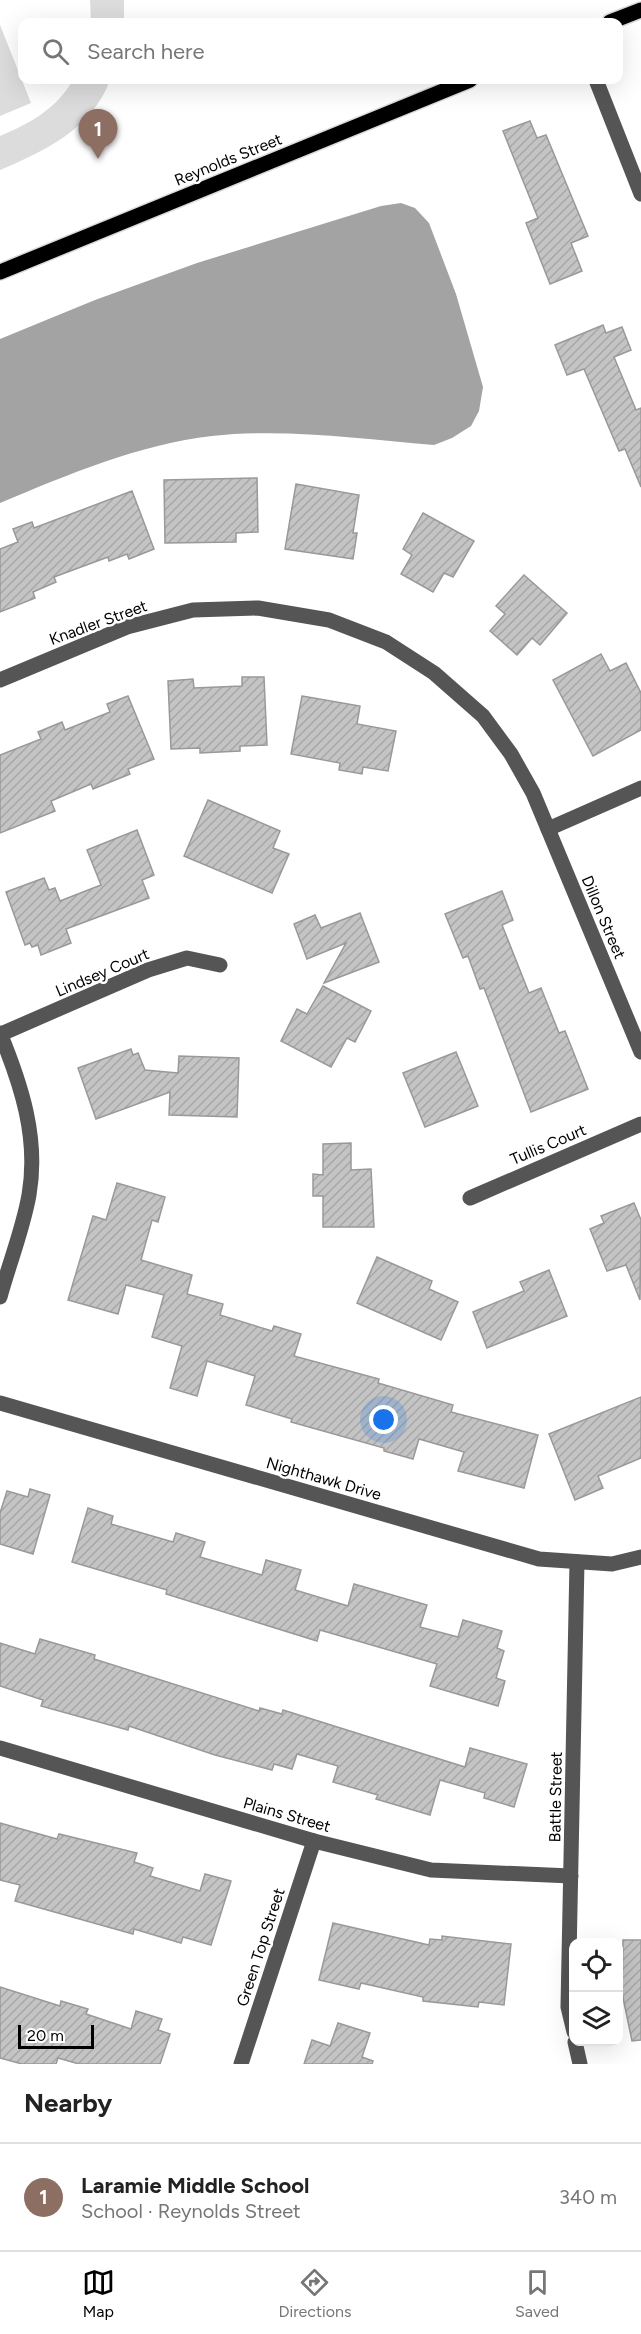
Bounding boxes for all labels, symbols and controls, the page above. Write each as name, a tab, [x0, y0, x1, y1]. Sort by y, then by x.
search box	[18, 18, 623, 84]
icon: search	[39, 35, 72, 68]
text: Search here	[87, 38, 205, 65]
pin: 1	[78, 110, 118, 159]
street label: Reynolds Street	[172, 129, 285, 190]
street label: Knadler Street	[47, 596, 150, 649]
street label: Dillon Street	[577, 873, 630, 962]
street label: Lindsey Court	[53, 944, 152, 1001]
street label: Tullis Court	[507, 1120, 589, 1169]
your location	[369, 1405, 398, 1434]
street label: Nighthawk Drive	[264, 1453, 384, 1504]
street label: Battle Street	[545, 1751, 566, 1843]
street label: Plains Street	[241, 1793, 333, 1836]
street label: Green Top Street	[232, 1886, 289, 2009]
map controls	[569, 1938, 623, 2046]
button: locate	[569, 1938, 623, 1992]
button: layers	[569, 1992, 623, 2046]
scale bar	[18, 2022, 94, 2050]
text: 20 m	[27, 2026, 64, 2045]
text: Nearby	[24, 2087, 112, 2119]
text: Laramie Middle School	[81, 2172, 310, 2199]
text: 1	[39, 2185, 48, 2209]
text: 340 m	[559, 2185, 617, 2209]
text: School · Reynolds Street	[81, 2199, 301, 2223]
tab: Map	[82, 2266, 115, 2321]
tab: Directions	[278, 2266, 351, 2321]
tab: Saved	[515, 2266, 559, 2321]

